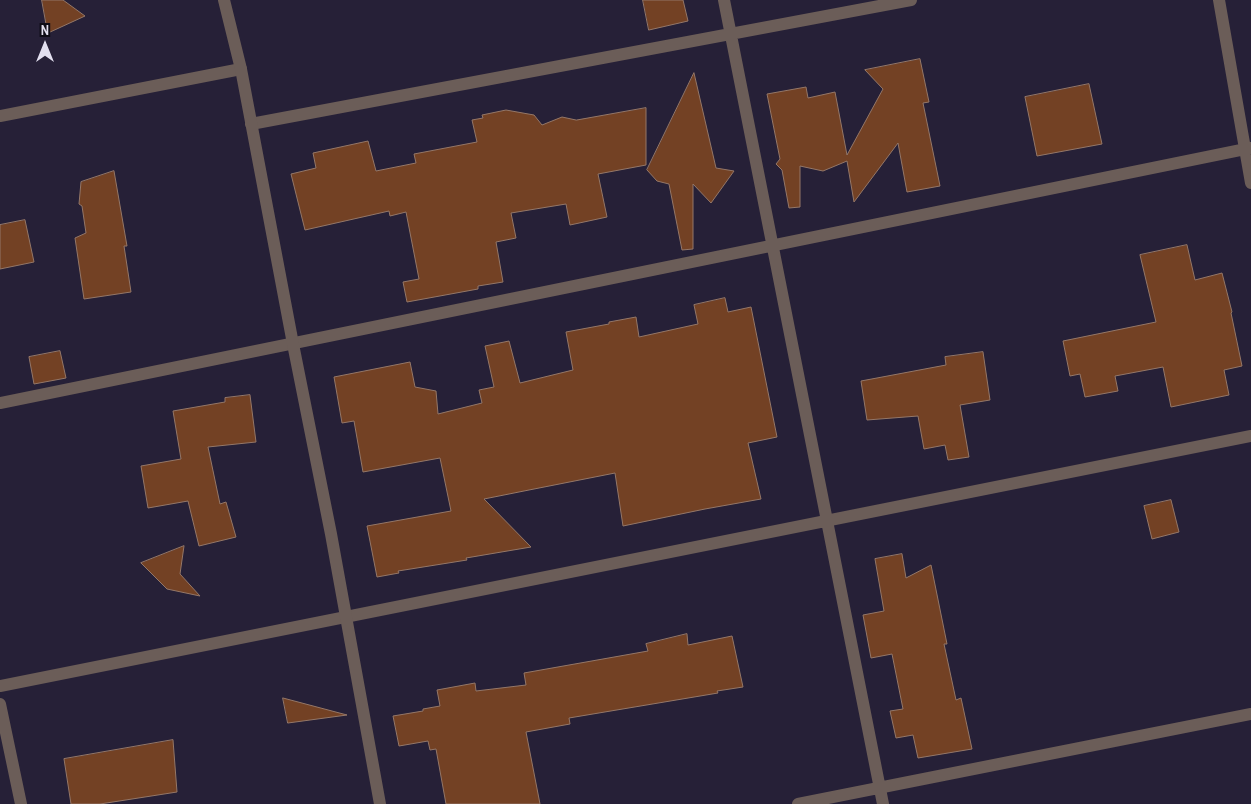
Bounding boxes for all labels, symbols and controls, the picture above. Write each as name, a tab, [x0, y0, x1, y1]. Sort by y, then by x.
north arrow	[20, 20, 70, 70]
text: N	[41, 21, 49, 39]

